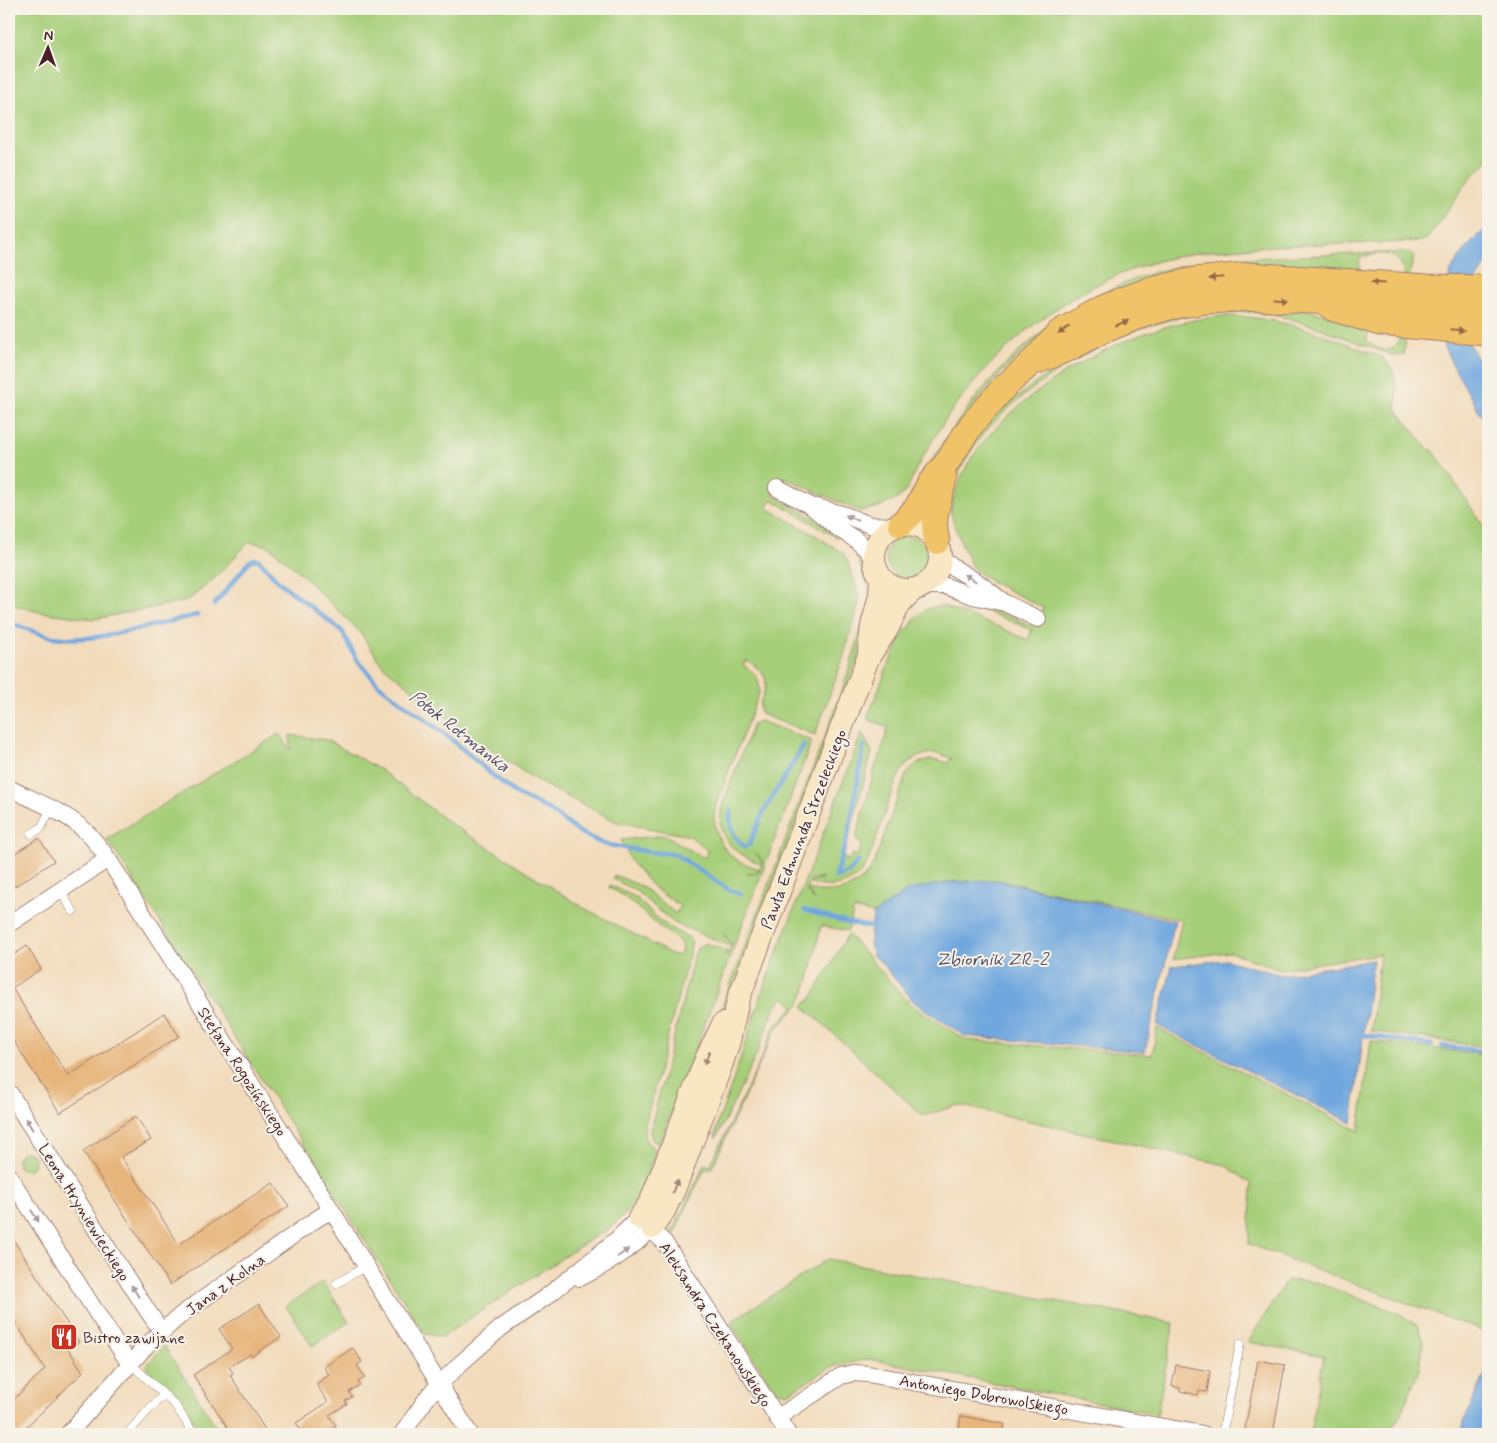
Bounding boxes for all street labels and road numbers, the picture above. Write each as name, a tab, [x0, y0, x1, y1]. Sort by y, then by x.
street label: Pawła Edmunda Strzeleckiego	[757, 727, 853, 933]
street label: Stefana Rogozińskiego	[191, 1003, 291, 1141]
street label: Leona Hryniewieckiego	[33, 1140, 135, 1286]
street label: Aleksandra Czekanowskiego	[653, 1238, 776, 1412]
street label: Jana z Kolna	[182, 1249, 270, 1321]
street label: Antoniego Dobrowolskiego	[897, 1370, 1070, 1422]

